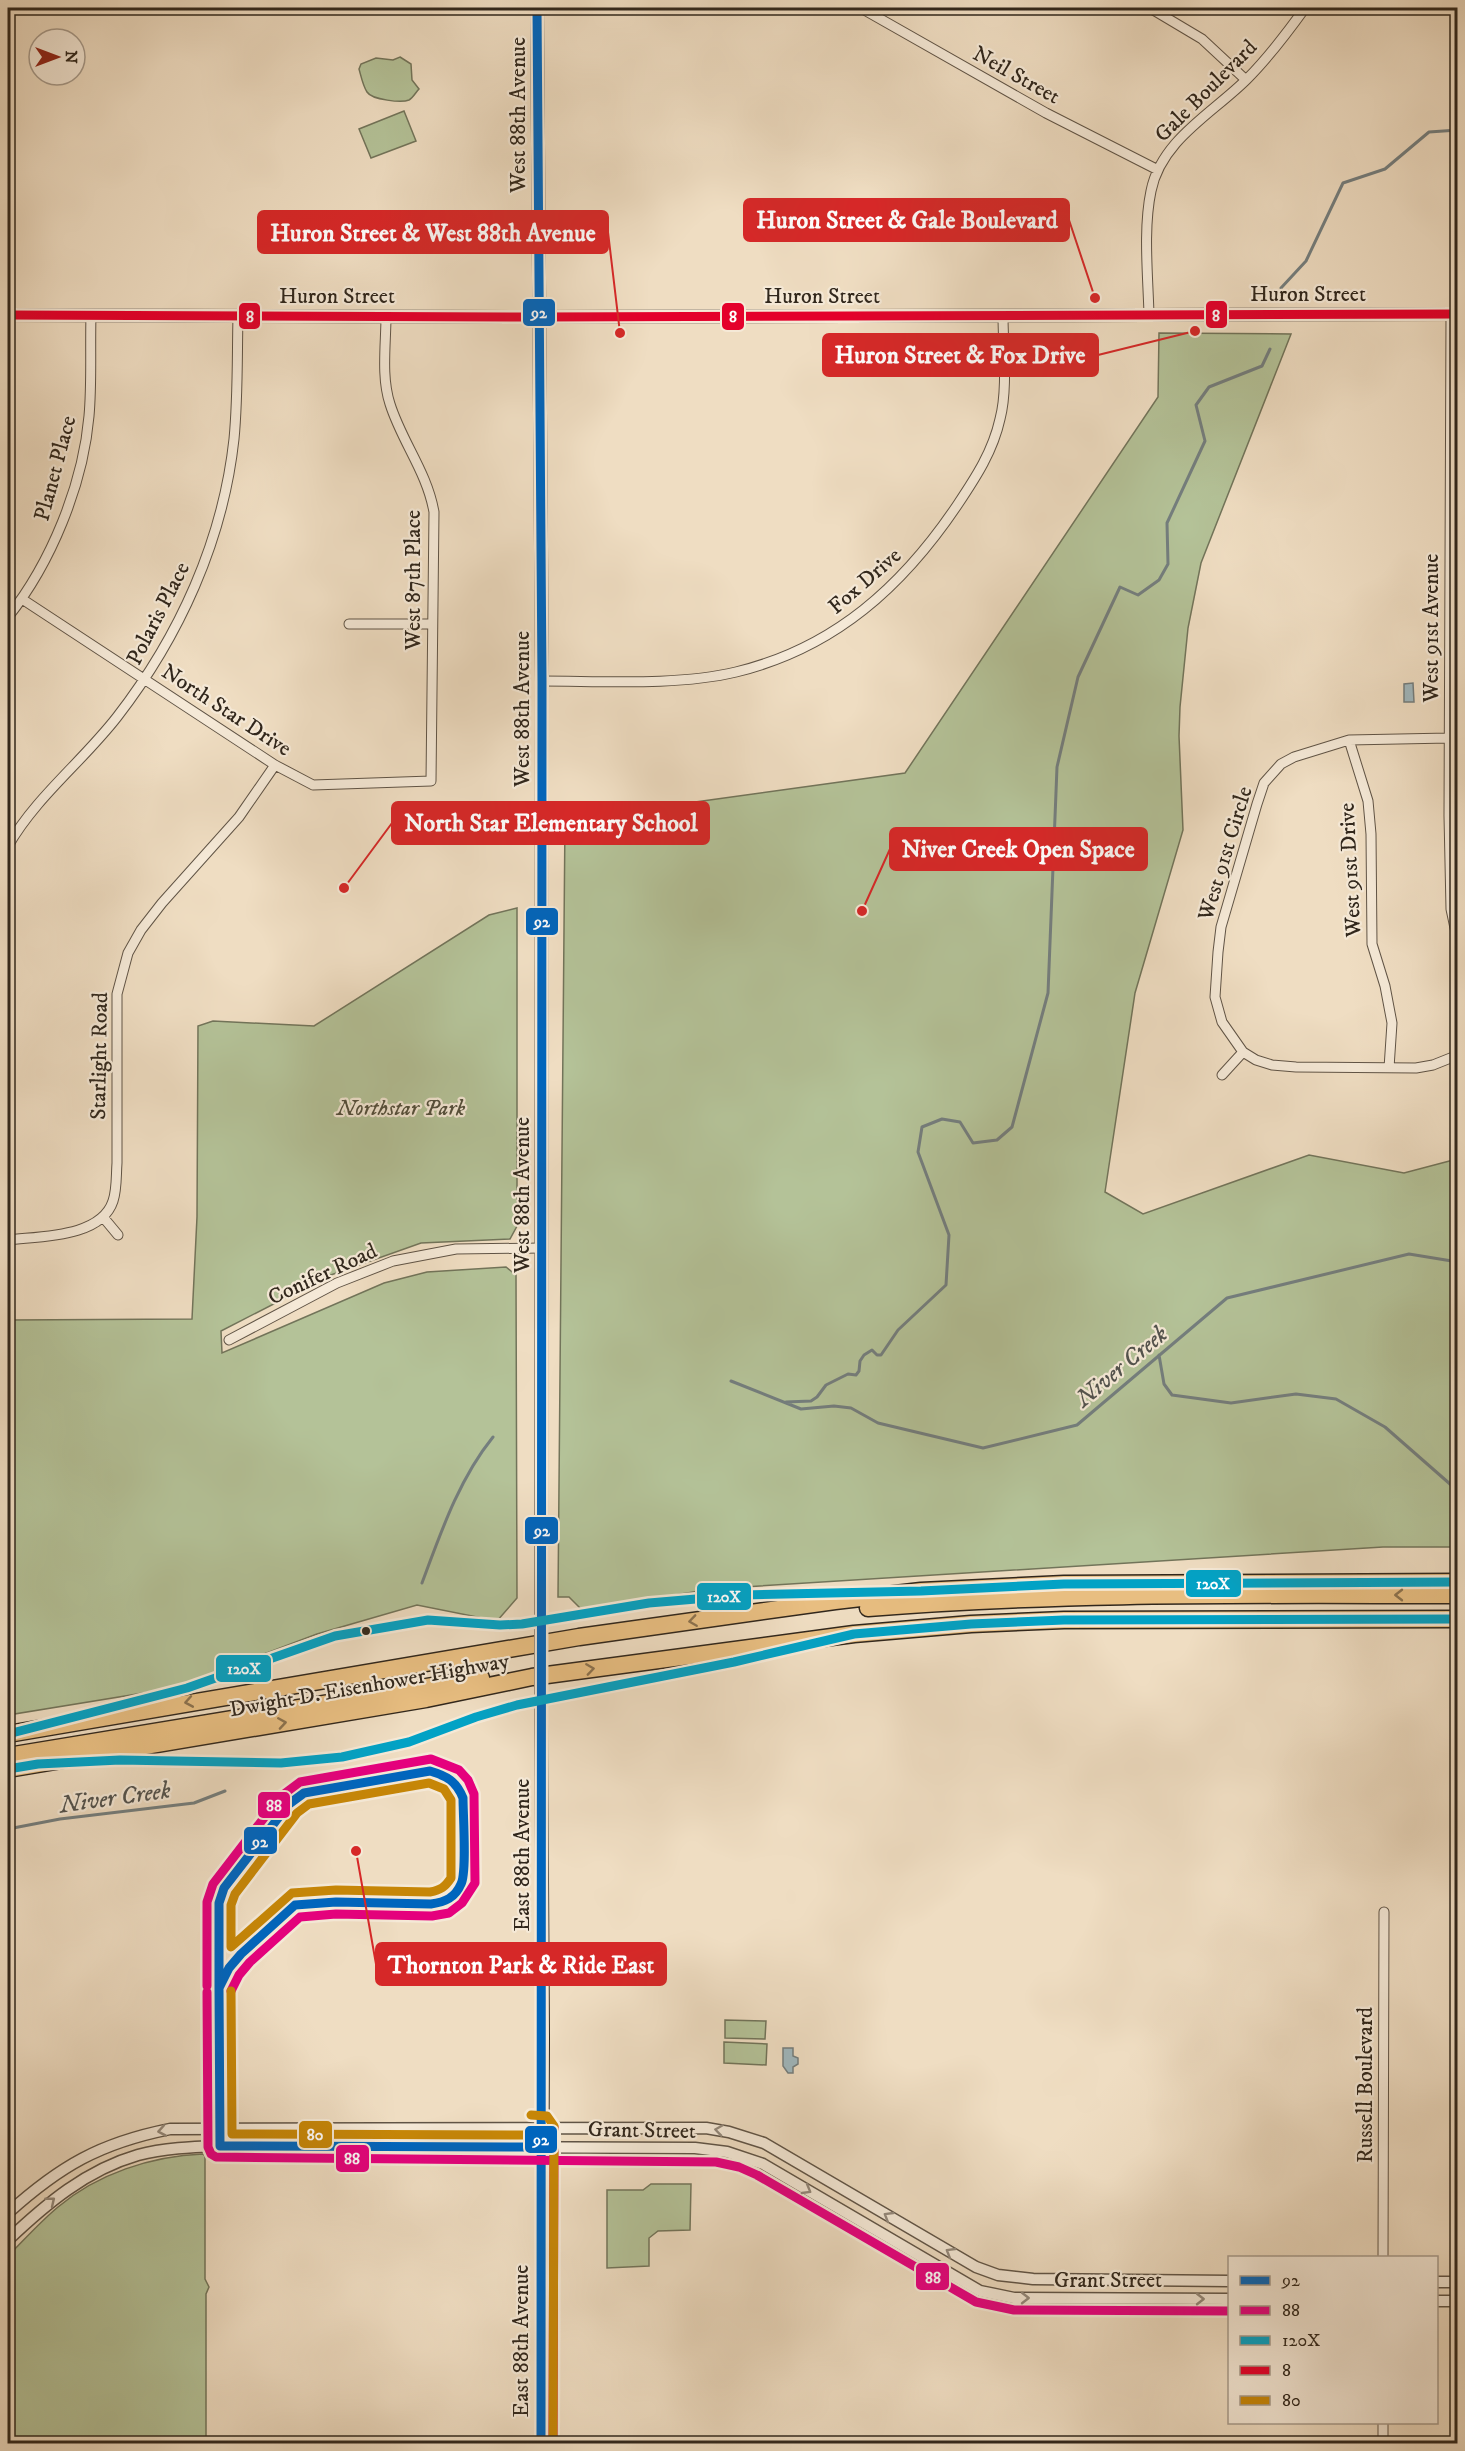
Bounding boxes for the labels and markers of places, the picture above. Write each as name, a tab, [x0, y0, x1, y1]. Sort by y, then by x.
callout: Huron Street & Gale Boulevard	[744, 199, 1069, 241]
callout: Huron Street & West 88th Avenue	[258, 211, 608, 253]
callout: Huron Street & Fox Drive	[823, 334, 1098, 376]
callout: North Star Elementary School	[392, 802, 709, 844]
callout: Niver Creek Open Space	[890, 828, 1147, 870]
unlabelled marker	[360, 1625, 372, 1637]
callout: Thornton Park & Ride East	[376, 1943, 666, 1985]

